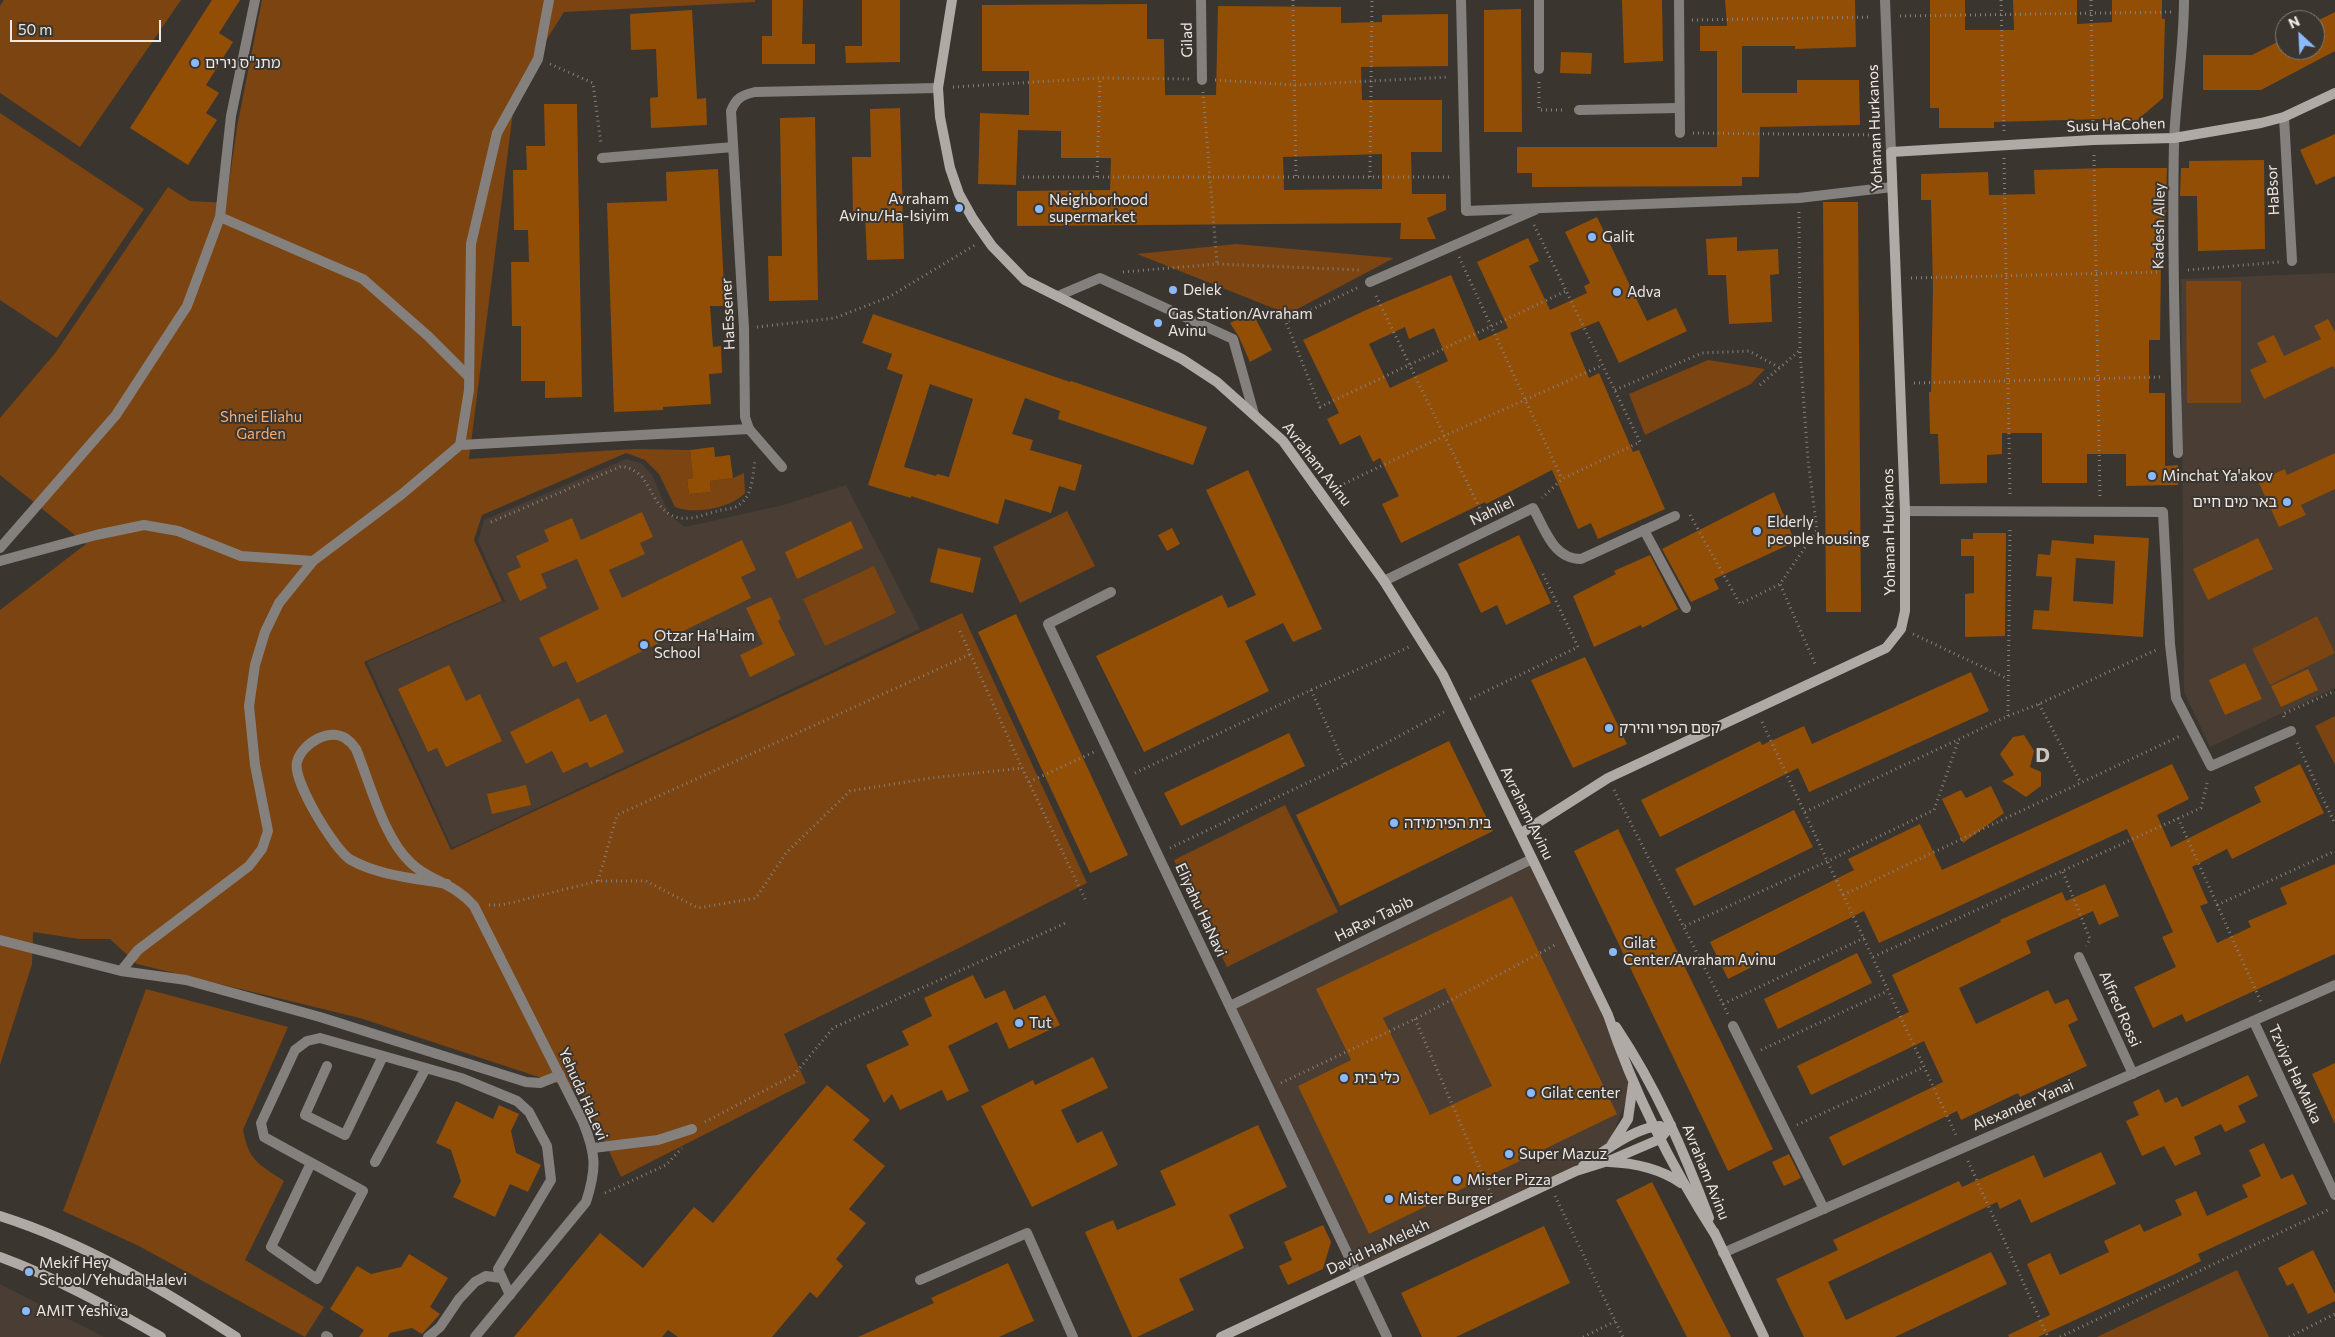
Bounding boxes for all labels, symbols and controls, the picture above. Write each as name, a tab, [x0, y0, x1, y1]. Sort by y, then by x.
scale bar	[12, 10, 164, 42]
north arrow	[2275, 10, 2325, 60]
text: N	[2286, 12, 2302, 32]
text: 50 m	[18, 20, 52, 38]
street label: Gilad	[1178, 22, 1196, 58]
place label: מתנ"ס נירים	[205, 54, 281, 72]
marker: מתנ"ס נירים	[189, 57, 201, 69]
street label: Yohanan Hurkanos	[1864, 64, 1886, 192]
street label: Susu HaCohen	[2066, 114, 2166, 136]
street label: HaBsor	[2263, 164, 2283, 216]
street label: Kadesh Alley	[2149, 183, 2169, 269]
place label: Avraham Avinu/Ha-Isiyim	[839, 190, 949, 225]
place label: Neighborhood supermarket	[1049, 191, 1148, 226]
marker: Avraham Avinu/Ha-Isiyim	[953, 202, 965, 214]
marker: Neighborhood supermarket	[1033, 203, 1045, 215]
place label: Galit	[1602, 228, 1635, 246]
marker: Galit	[1586, 231, 1598, 243]
street label: HaEssener	[717, 278, 739, 350]
place label: Delek	[1183, 281, 1222, 299]
place label: Adva	[1627, 283, 1661, 301]
marker: Delek	[1167, 284, 1179, 296]
marker: Adva	[1611, 286, 1623, 298]
place label: Gas Station/Avraham Avinu	[1168, 305, 1312, 340]
marker: Gas Station/Avraham Avinu	[1152, 317, 1164, 329]
park label: Shnei Eliahu Garden	[220, 408, 302, 443]
street label: Avraham Avinu	[1279, 418, 1355, 510]
place label: Minchat Ya'akov	[2162, 467, 2273, 485]
street label: Yohanan Hurkanos	[1879, 468, 1899, 596]
marker: Minchat Ya'akov	[2146, 470, 2158, 482]
street label: Nahliel	[1467, 493, 1517, 529]
place label: באר מים חיים	[2193, 493, 2277, 511]
marker: באר מים חיים	[2281, 496, 2293, 508]
place label: Elderly people housing	[1767, 513, 1870, 548]
marker: Elderly people housing	[1751, 525, 1763, 537]
place label: Otzar Ha'Haim School	[654, 627, 755, 662]
marker: Otzar Ha'Haim School	[638, 639, 650, 651]
place label: קסם הפרי והירק	[1619, 719, 1720, 737]
marker: קסם הפרי והירק	[1603, 722, 1615, 734]
district label: D	[2035, 743, 2051, 767]
street label: Avraham Avinu	[1497, 763, 1557, 863]
place label: בית הפירמידה	[1404, 814, 1492, 832]
marker: בית הפירמידה	[1388, 817, 1400, 829]
street label: Eliyahu HaNavi	[1171, 860, 1231, 960]
street label: HaRav Tabib	[1332, 892, 1416, 946]
place label: Gilat Center/Avraham Avinu	[1623, 934, 1776, 969]
marker: Gilat Center/Avraham Avinu	[1607, 946, 1619, 958]
street label: Alfred Rossi	[2095, 968, 2145, 1050]
place label: Tut	[1029, 1014, 1052, 1032]
marker: Tut	[1013, 1017, 1025, 1029]
street label: Tzviya HaMalka	[2264, 1022, 2326, 1126]
street label: Yehuda HaLevi	[555, 1045, 611, 1143]
place label: כלי בית	[1354, 1069, 1400, 1087]
marker: כלי בית	[1338, 1072, 1350, 1084]
street label: Alexander Yanai	[1970, 1076, 2076, 1134]
place label: Gilat center	[1541, 1084, 1620, 1102]
marker: Gilat center	[1525, 1087, 1537, 1099]
street label: Avraham Avinu	[1679, 1121, 1733, 1223]
place label: Super Mazuz	[1519, 1145, 1607, 1163]
marker: Super Mazuz	[1503, 1148, 1515, 1160]
place label: Mister Pizza	[1467, 1171, 1551, 1189]
marker: Mister Pizza	[1451, 1174, 1463, 1186]
place label: Mister Burger	[1399, 1190, 1493, 1208]
marker: Mister Burger	[1383, 1193, 1395, 1205]
street label: David HaMelekh	[1324, 1215, 1432, 1279]
place label: Mekif Hey School/Yehuda Halevi	[39, 1254, 187, 1289]
marker: Mekif Hey School/Yehuda Halevi	[23, 1266, 35, 1278]
place label: AMIT Yeshiva	[36, 1302, 128, 1320]
marker: AMIT Yeshiva	[20, 1305, 32, 1317]

